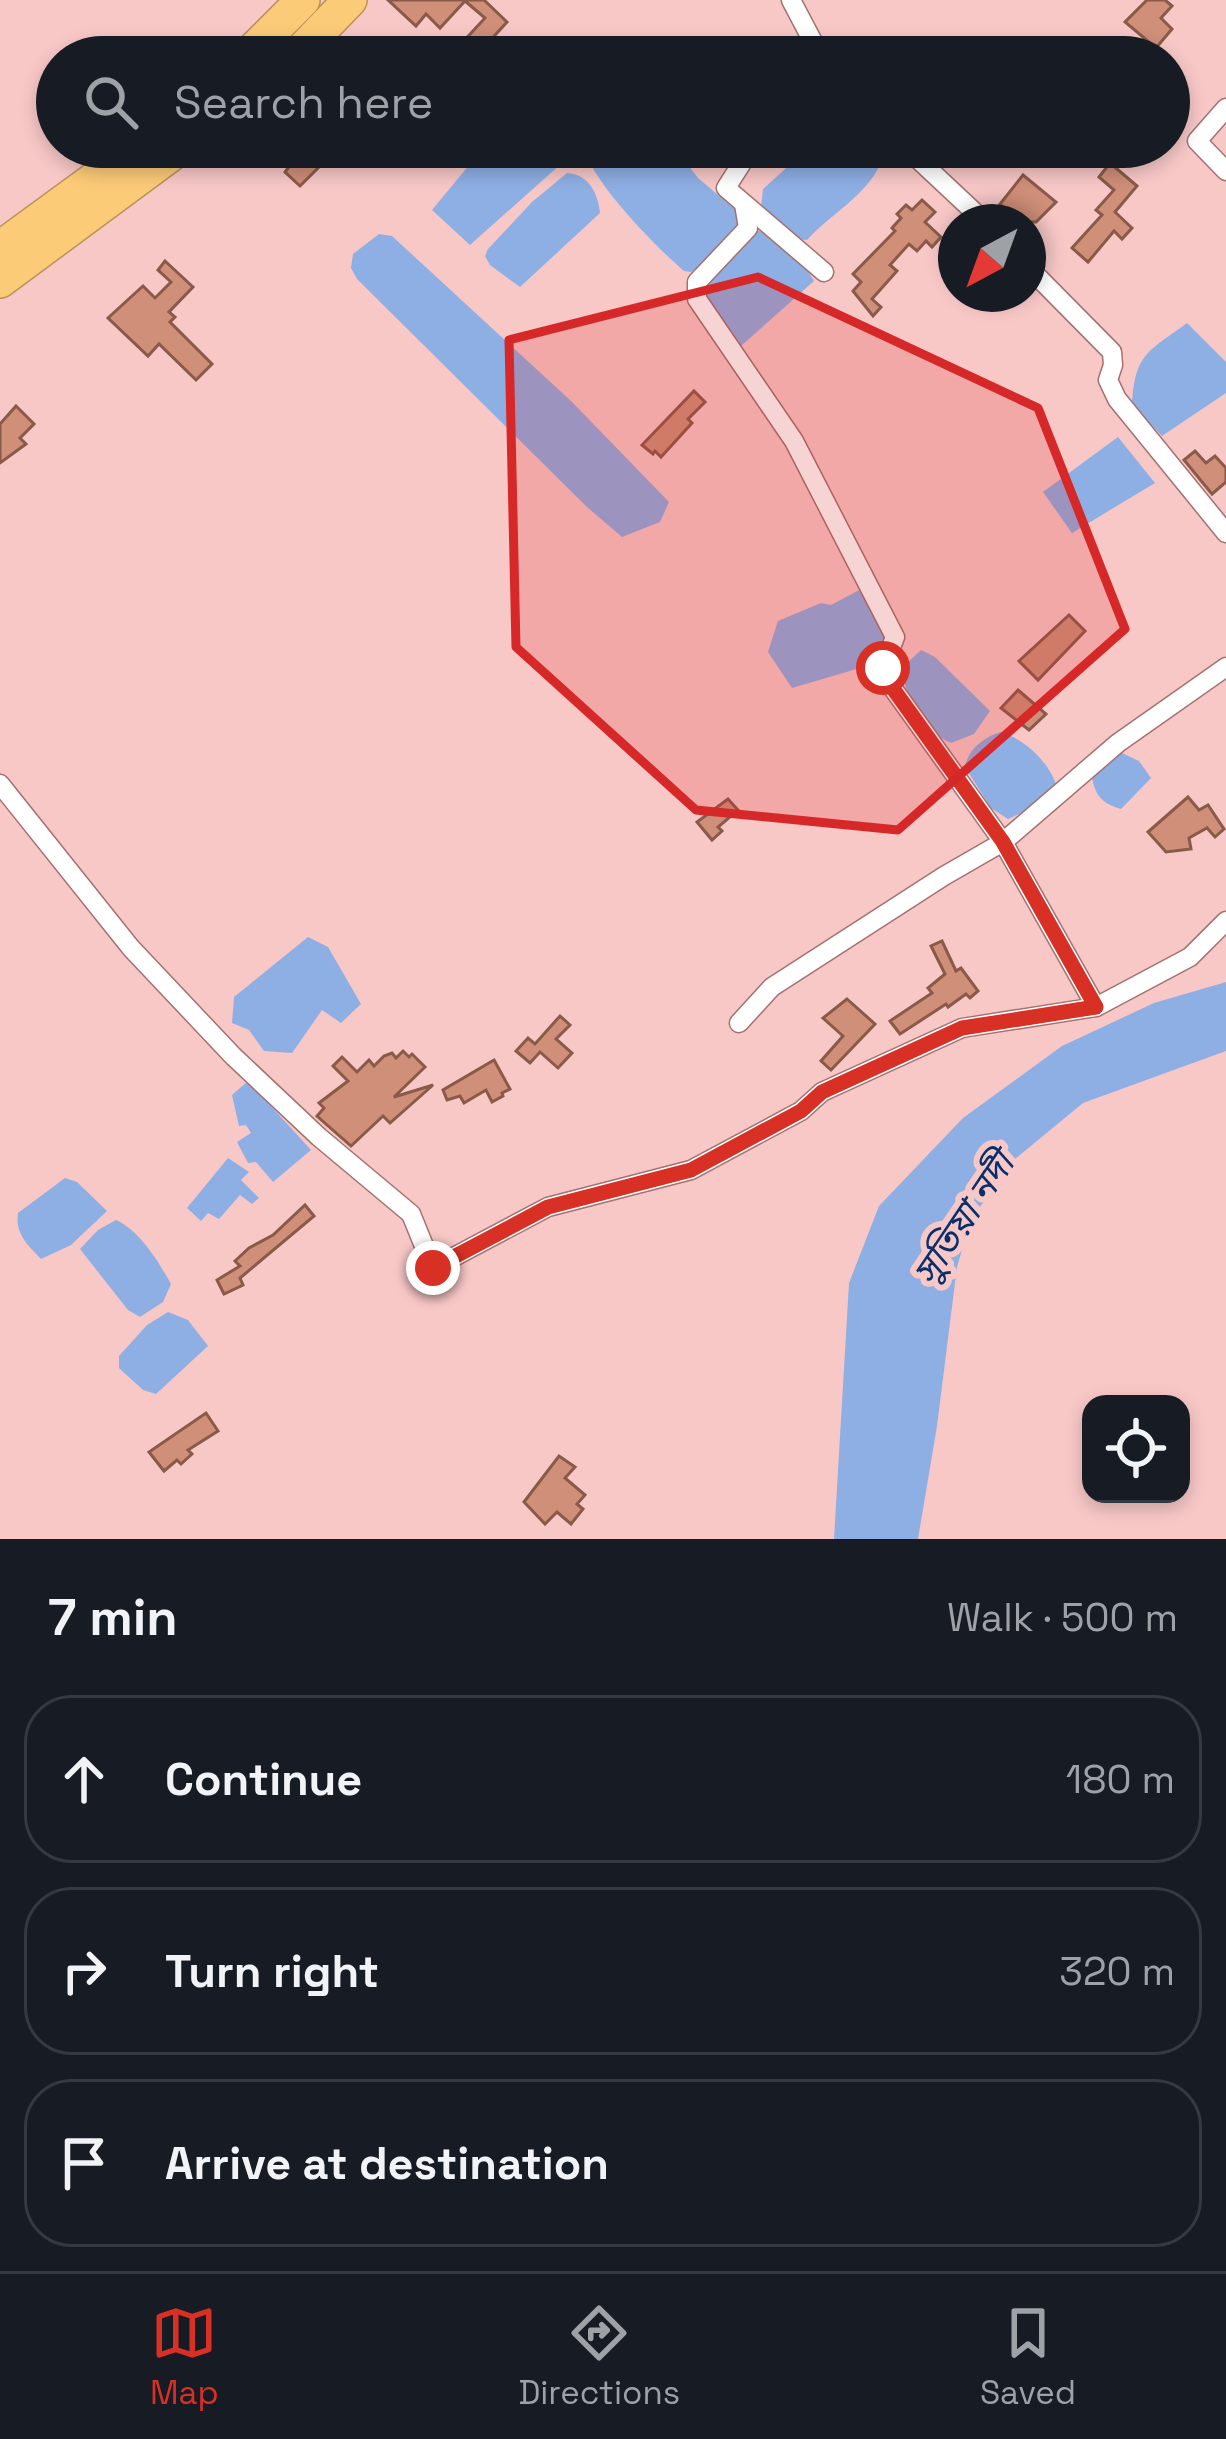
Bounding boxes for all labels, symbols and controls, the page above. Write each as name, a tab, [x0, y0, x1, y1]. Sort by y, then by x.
search box	[36, 36, 1190, 168]
icon: search	[78, 69, 144, 135]
text: Search here	[174, 74, 433, 131]
north arrow	[938, 204, 1046, 312]
route start	[856, 641, 910, 695]
water label: সুতিয়া নদী	[903, 1138, 1028, 1294]
route end	[406, 1241, 460, 1295]
map controls	[1082, 1395, 1190, 1503]
button: locate	[1082, 1395, 1190, 1503]
text: 7 min	[48, 1585, 178, 1650]
text: Walk · 500 m	[947, 1593, 1178, 1642]
icon: ahead	[51, 1746, 117, 1812]
text: Continue	[165, 1751, 362, 1808]
text: 180 m	[1066, 1755, 1175, 1804]
icon: right	[51, 1938, 117, 2004]
text: Turn right	[165, 1943, 379, 2000]
text: 320 m	[1059, 1947, 1175, 1996]
icon: arrive	[51, 2130, 117, 2196]
text: Arrive at destination	[165, 2135, 609, 2192]
tab: Map	[150, 2300, 219, 2414]
tab: Directions	[518, 2300, 680, 2414]
tab: Saved	[980, 2300, 1076, 2414]

